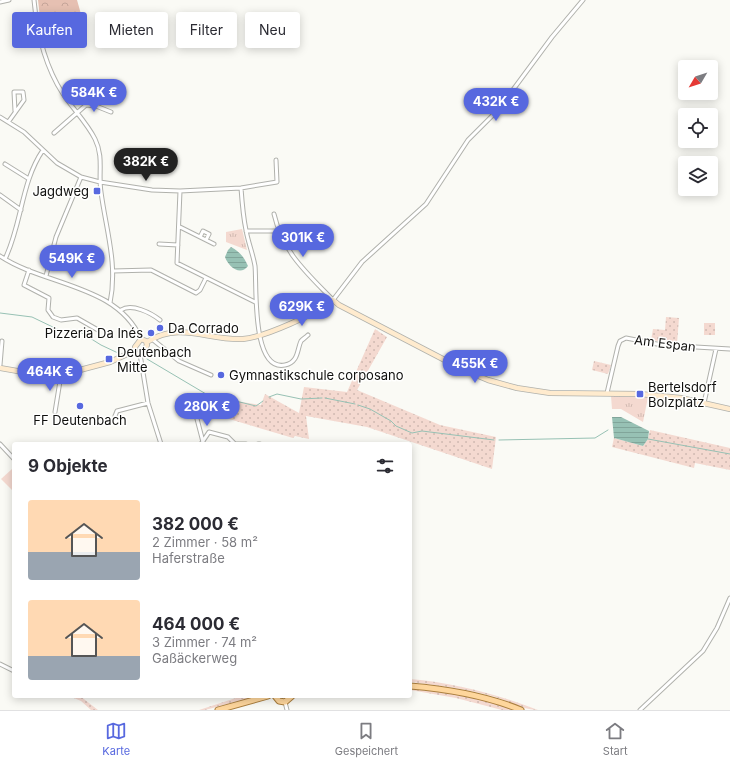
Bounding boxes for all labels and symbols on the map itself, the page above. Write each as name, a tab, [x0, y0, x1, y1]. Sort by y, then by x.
north arrow	[678, 60, 718, 100]
pin: 584K €	[61, 79, 127, 113]
pin: 432K €	[463, 88, 529, 122]
pin: 382K €	[113, 148, 179, 182]
place label: Jagdweg	[32, 183, 89, 199]
marker: Jagdweg	[92, 186, 102, 196]
pin: 301K €	[270, 224, 336, 258]
pin: 549K €	[39, 245, 105, 279]
pin: 629K €	[269, 293, 335, 327]
place label: Da Corrado	[168, 320, 239, 336]
marker: Da Corrado	[155, 323, 165, 333]
place label: Pizzeria Da Inés	[45, 325, 143, 341]
marker: Pizzeria Da Inés	[146, 328, 156, 338]
street label: Am Espan	[633, 331, 697, 355]
place label: Deutenbach Mitte	[117, 344, 192, 375]
pin: 455K €	[442, 350, 508, 384]
marker: Deutenbach Mitte	[104, 354, 114, 364]
pin: 464K €	[17, 358, 83, 392]
place label: Gymnastikschule corposano	[229, 367, 404, 383]
marker: Gymnastikschule corposano	[216, 370, 226, 380]
place label: Bertelsdorf Bolzplatz	[648, 379, 717, 410]
marker: Bertelsdorf Bolzplatz	[635, 389, 645, 399]
pin: 280K €	[174, 393, 240, 427]
marker: FF Deutenbach	[75, 401, 85, 411]
place label: FF Deutenbach	[33, 412, 127, 428]

